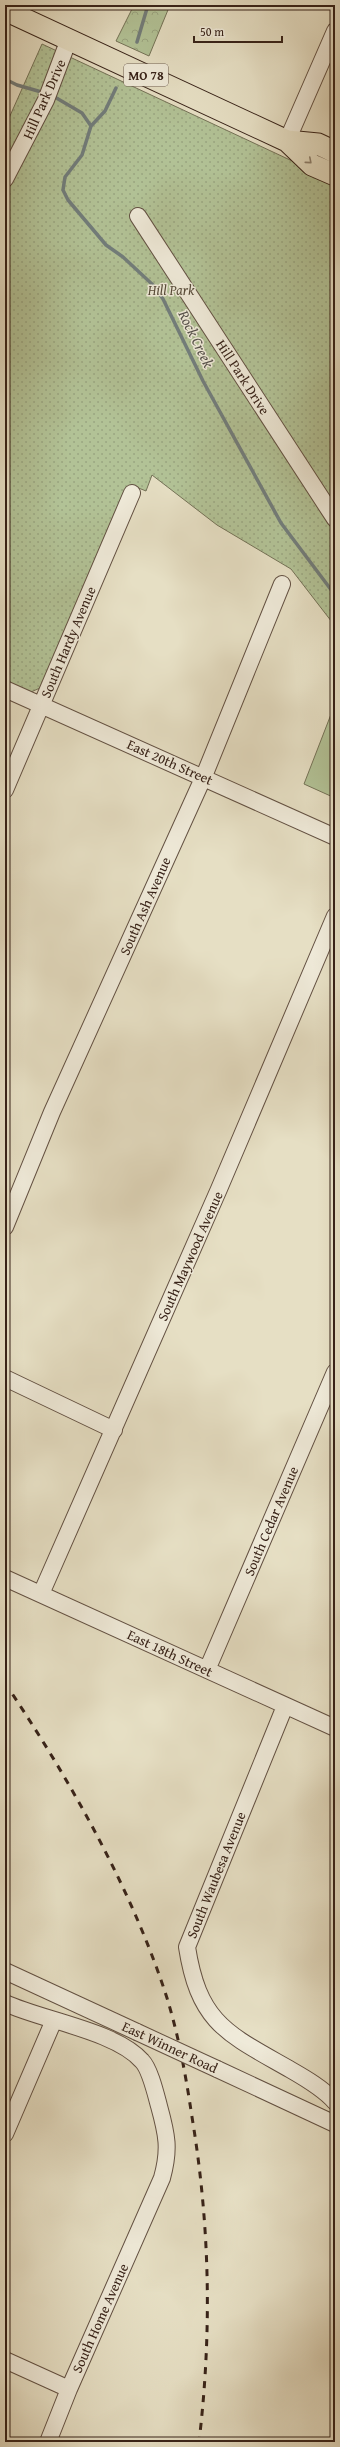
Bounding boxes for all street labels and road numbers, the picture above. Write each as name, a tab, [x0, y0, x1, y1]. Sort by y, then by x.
street label: Hill Park Drive	[17, 55, 71, 142]
road number: MO 78	[124, 64, 168, 86]
street label: Hill Park Drive	[211, 336, 275, 419]
street label: South Hardy Avenue	[35, 583, 101, 701]
street label: East 20th Street	[124, 734, 216, 790]
street label: South Ash Avenue	[114, 853, 176, 958]
street label: South Maywood Avenue	[152, 1188, 228, 1324]
street label: South Cedar Avenue	[239, 1463, 303, 1579]
street label: East 18th Street	[124, 1624, 216, 1682]
street label: South Waubesa Avenue	[181, 1808, 251, 1941]
street label: East Winner Road	[119, 2016, 222, 2078]
street label: South Home Avenue	[67, 2260, 133, 2376]

